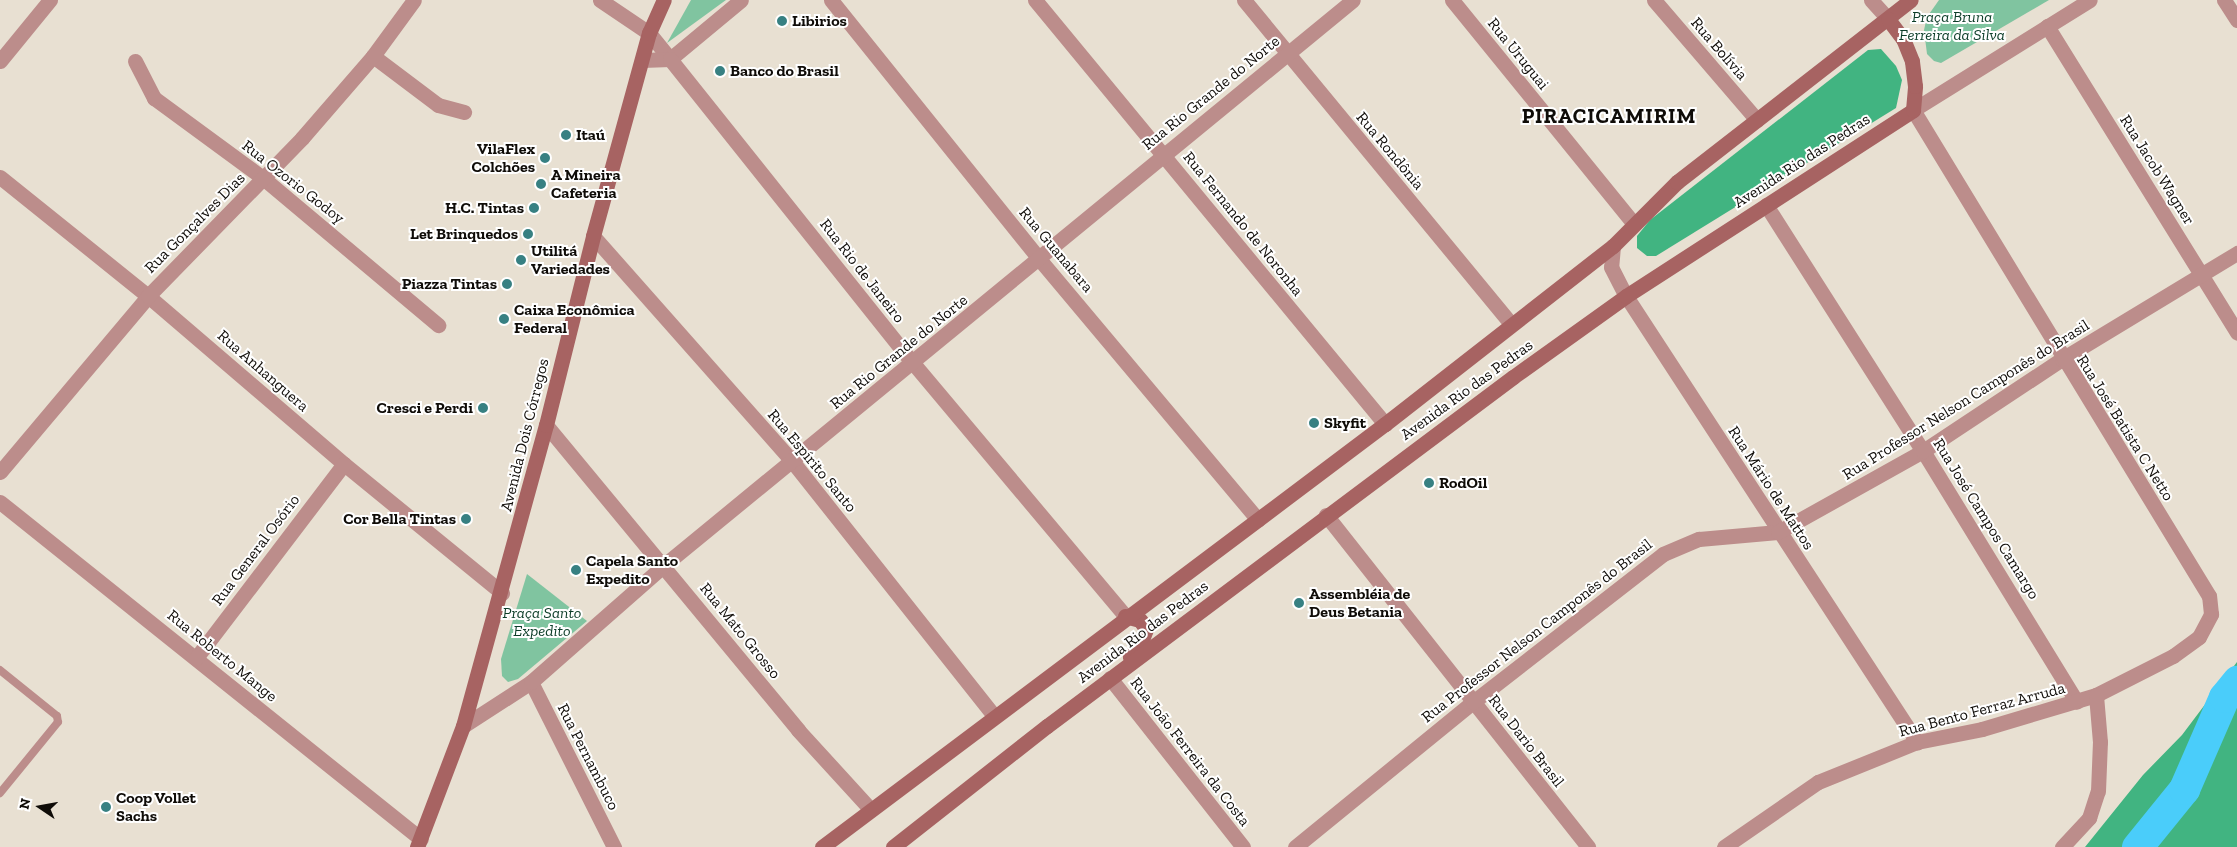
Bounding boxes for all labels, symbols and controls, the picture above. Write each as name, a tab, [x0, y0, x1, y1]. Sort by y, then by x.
park label: Praça Bruna Ferreira da Silva	[1899, 7, 2005, 45]
place label: Libirios	[792, 11, 847, 31]
street label: Rua Uruguai	[1483, 14, 1553, 94]
street label: Rua Bolívia	[1687, 14, 1751, 84]
marker: Libirios	[776, 15, 788, 27]
street label: Rua Rio Grande do Norte	[1138, 32, 1284, 154]
place label: Banco do Brasil	[730, 61, 839, 81]
marker: Banco do Brasil	[714, 65, 726, 77]
district label: PIRACICAMIRIM	[1520, 103, 1698, 129]
street label: Rua Rondônia	[1352, 108, 1428, 194]
street label: Avenida Rio das Pedras	[1730, 110, 1874, 212]
street label: Rua Jacob Wagner	[2115, 111, 2199, 229]
place label: Itaú	[576, 125, 605, 145]
marker: Itaú	[560, 129, 572, 141]
street label: Rua Ozorio Godoy	[238, 136, 348, 228]
place label: VilaFlex Colchões	[472, 139, 535, 177]
street label: Rua Fernando de Noronha	[1179, 148, 1307, 300]
marker: VilaFlex Colchões	[539, 152, 551, 164]
place label: A Mineira Cafeteria	[551, 165, 621, 203]
street label: Rua Gonçalves Dias	[141, 169, 249, 277]
marker: A Mineira Cafeteria	[535, 178, 547, 190]
place label: H.C. Tintas	[445, 198, 524, 218]
marker: H.C. Tintas	[528, 202, 540, 214]
street label: Rua Guanabara	[1015, 203, 1097, 297]
street label: Rua Rio de Janeiro	[815, 215, 909, 327]
place label: Let Brinquedos	[410, 224, 518, 244]
marker: Let Brinquedos	[522, 228, 534, 240]
place label: Utilitá Variedades	[531, 241, 610, 279]
marker: Utilitá Variedades	[515, 254, 527, 266]
place label: Piazza Tintas	[402, 274, 497, 294]
marker: Piazza Tintas	[501, 278, 513, 290]
street label: Rua Rio Grande do Norte	[826, 291, 972, 413]
place label: Caixa Econômica Federal	[514, 300, 635, 338]
marker: Caixa Econômica Federal	[498, 313, 510, 325]
street label: Rua Professor Nelson Camponês do Brasil	[1839, 316, 2093, 484]
street label: Rua Anhanguera	[213, 326, 313, 416]
street label: Avenida Rio das Pedras	[1397, 336, 1537, 444]
street label: Rua José Batista C Netto	[2072, 351, 2178, 505]
street label: Avenida Dois Córregos	[497, 357, 553, 513]
place label: Cresci e Perdi	[377, 398, 473, 418]
marker: Cresci e Perdi	[477, 402, 489, 414]
street label: Rua Espírito Santo	[763, 406, 861, 516]
place label: Skyfit	[1324, 413, 1366, 433]
marker: Skyfit	[1308, 417, 1320, 429]
street label: Rua Mário de Mattos	[1724, 423, 1818, 553]
street label: Rua José Campos Camargo	[1928, 435, 2044, 603]
place label: RodOil	[1439, 473, 1487, 493]
marker: RodOil	[1423, 477, 1435, 489]
street label: Rua General Osório	[208, 491, 304, 609]
place label: Cor Bella Tintas	[343, 509, 456, 529]
marker: Cor Bella Tintas	[460, 513, 472, 525]
street label: Rua Professor Nelson Camponês do Brasil	[1418, 535, 1656, 727]
place label: Capela Santo Expedito	[586, 551, 678, 589]
marker: Capela Santo Expedito	[570, 564, 582, 576]
street label: Avenida Rio das Pedras	[1074, 577, 1212, 687]
street label: Rua Mato Grosso	[695, 579, 785, 683]
place label: Assembléia de Deus Betania	[1309, 584, 1410, 622]
marker: Assembléia de Deus Betania	[1293, 597, 1305, 609]
park label: Praça Santo Expedito	[502, 603, 582, 641]
street label: Rua Roberto Mange	[163, 606, 281, 706]
street label: Rua João Ferreira da Costa	[1126, 674, 1254, 830]
street label: Rua Bento Ferraz Arruda	[1896, 678, 2068, 742]
street label: Rua Dario Brasil	[1484, 691, 1568, 791]
street label: Rua Pernambuco	[553, 700, 623, 814]
north arrow	[15, 782, 65, 832]
place label: Coop Vollet Sachs	[116, 788, 196, 826]
text: N	[15, 797, 34, 811]
marker: Coop Vollet Sachs	[100, 801, 112, 813]

